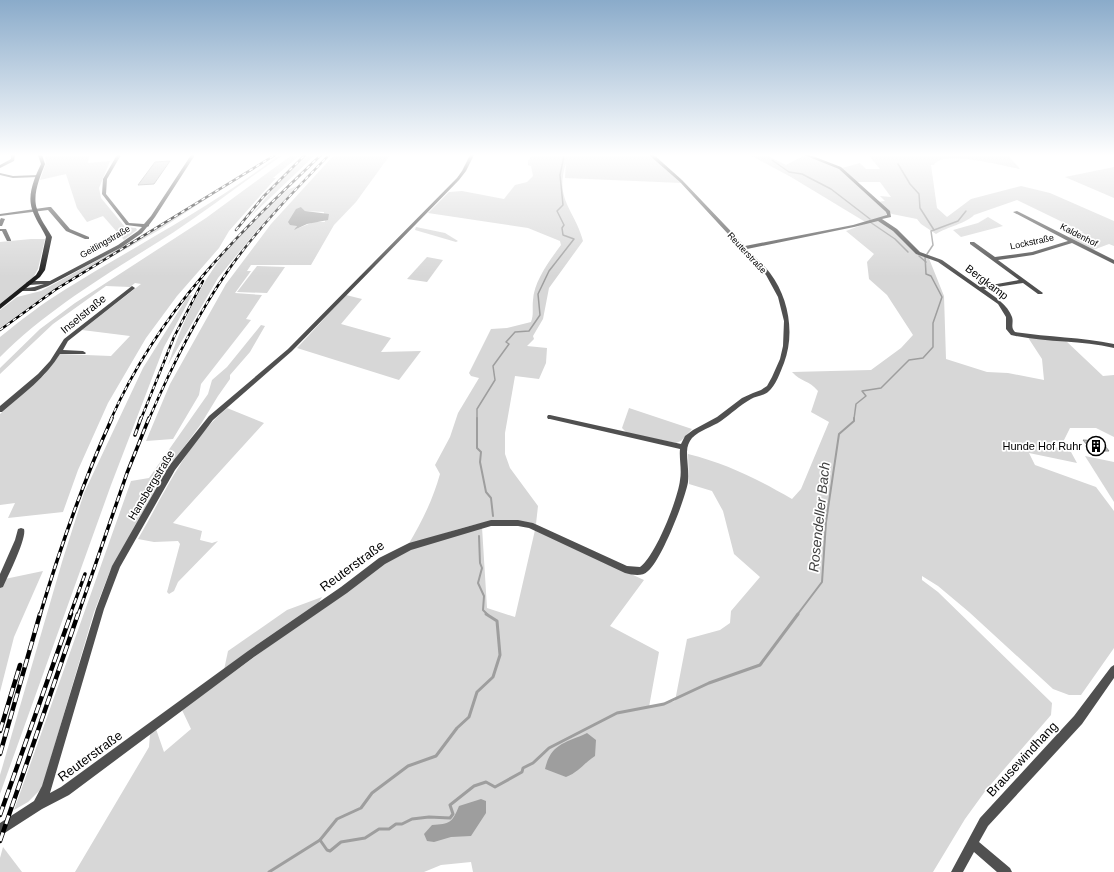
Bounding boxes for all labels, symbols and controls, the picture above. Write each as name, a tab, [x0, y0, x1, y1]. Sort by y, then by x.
street label: Kaldenhof	[1059, 221, 1100, 249]
street label: Geitlingstraße	[78, 224, 132, 260]
street label: Reuterstraße	[725, 230, 769, 276]
street label: Lockstraße	[1009, 232, 1055, 252]
street label: Bergkamp	[963, 262, 1011, 302]
street label: Inselstraße	[58, 292, 108, 336]
building icon: Hunde Hof Ruhr	[1085, 435, 1107, 457]
place label: Hunde Hof Ruhr	[1003, 440, 1082, 452]
street label: Hansbergstraße	[126, 448, 176, 522]
water label: Rosendeller Bach	[805, 461, 833, 573]
street label: Reuterstraße	[317, 538, 387, 594]
street label: Brausewindhang	[983, 718, 1061, 800]
street label: Reuterstraße	[55, 728, 125, 784]

